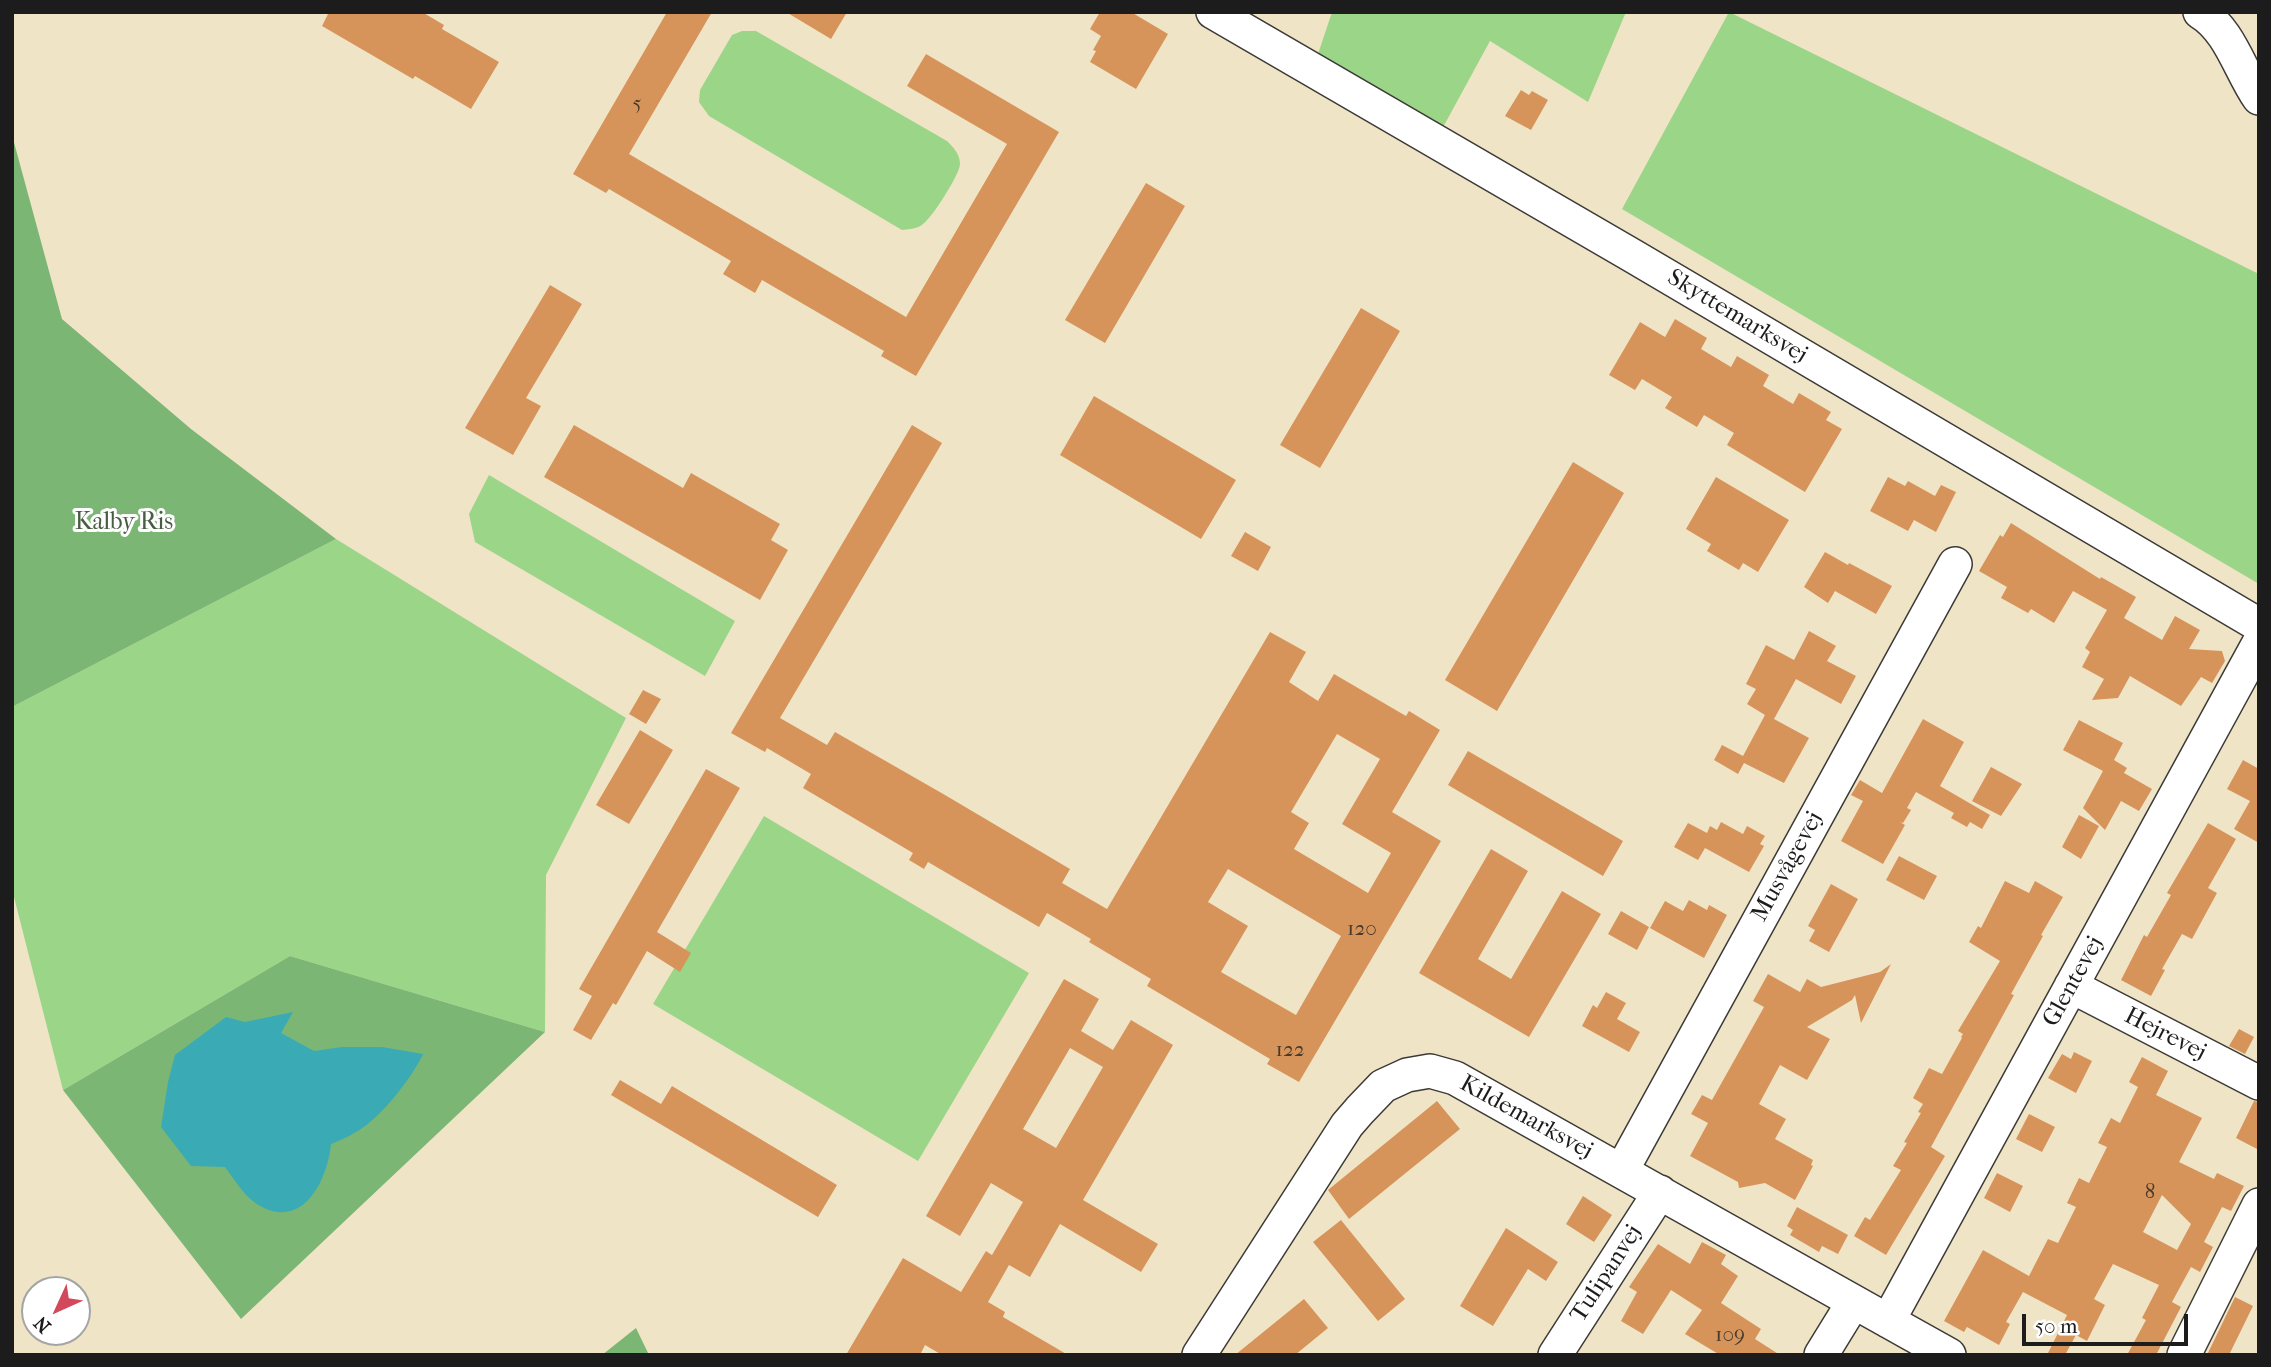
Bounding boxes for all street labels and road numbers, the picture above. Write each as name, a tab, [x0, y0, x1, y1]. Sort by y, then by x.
street label: Skyttemarksvej	[1662, 264, 1812, 370]
street label: Musvågevej	[1746, 807, 1830, 927]
street label: Glentevej	[2037, 932, 2111, 1032]
street label: Hejrevej	[2119, 1002, 2211, 1068]
street label: Kildemarksvej	[1454, 1070, 1598, 1166]
street label: Tulipanvej	[1565, 1220, 1649, 1328]

